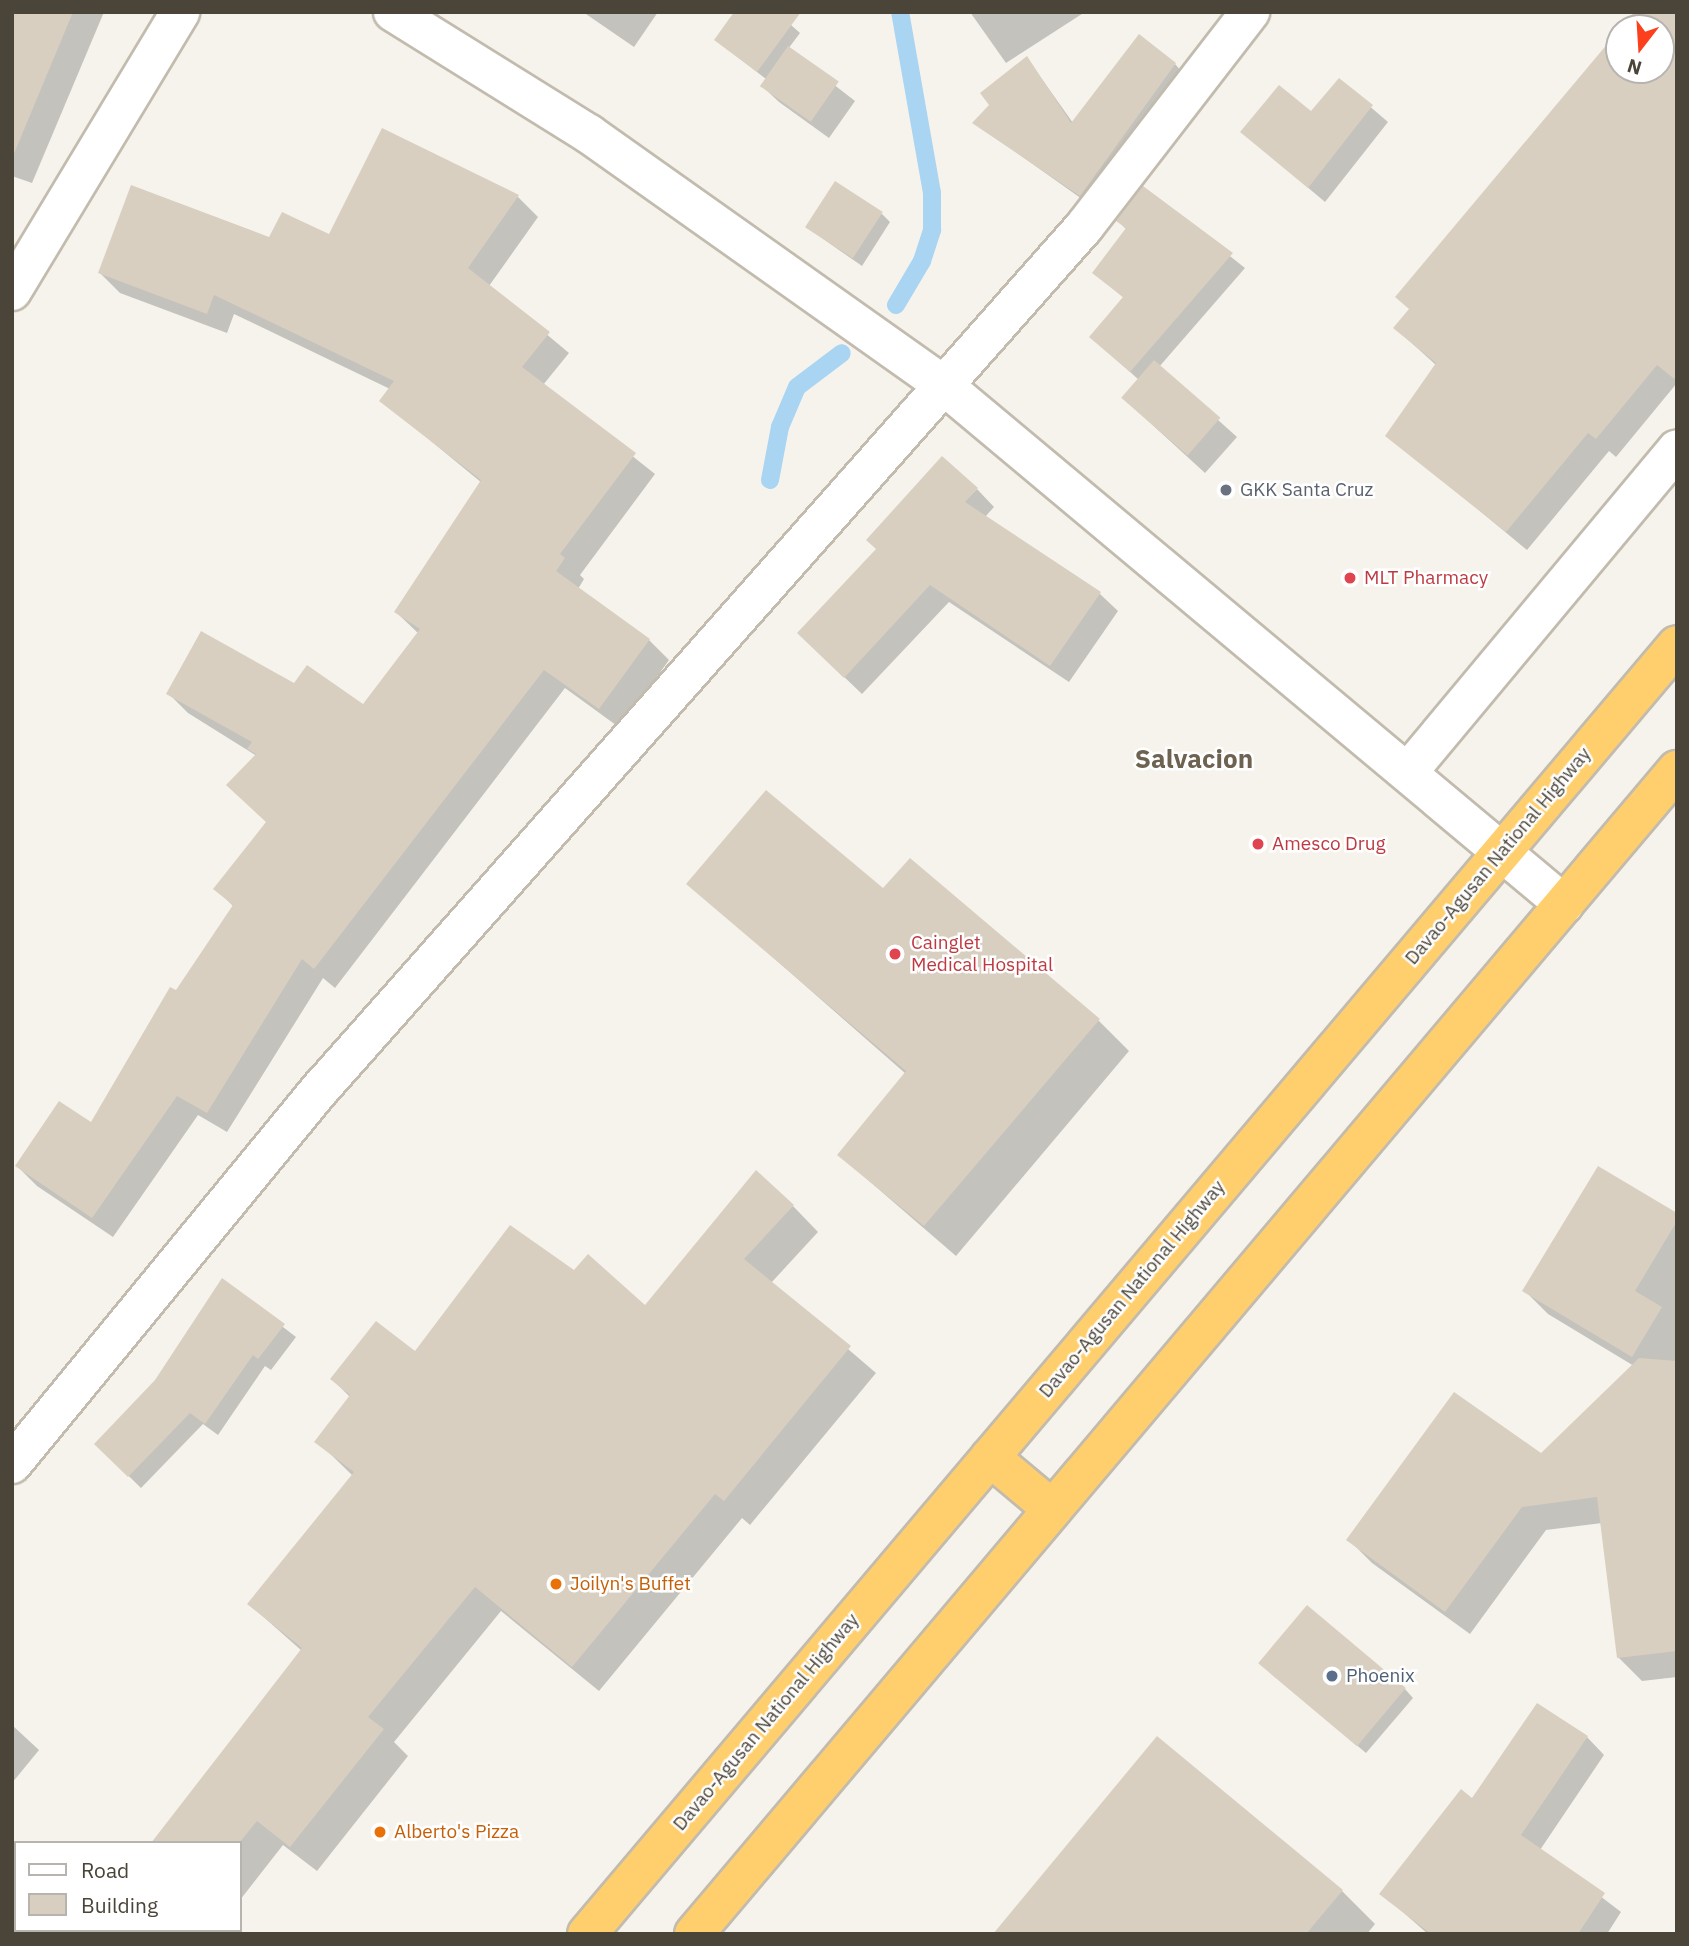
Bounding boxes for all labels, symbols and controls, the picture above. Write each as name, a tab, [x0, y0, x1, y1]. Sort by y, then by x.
north arrow	[1605, 14, 1675, 84]
text: N	[1624, 54, 1645, 81]
place label: GKK Santa Cruz	[1240, 479, 1373, 501]
marker: GKK Santa Cruz	[1218, 482, 1234, 498]
place label: MLT Pharmacy	[1364, 567, 1488, 589]
marker: MLT Pharmacy	[1342, 570, 1358, 586]
district label: Salvacion	[1135, 743, 1253, 775]
street label: Davao-Agusan National Highway	[1400, 743, 1596, 969]
place label: Amesco Drug	[1272, 833, 1386, 855]
marker: Amesco Drug	[1250, 836, 1266, 852]
place label: Cainglet Medical Hospital	[911, 932, 1053, 976]
marker: Cainglet Medical Hospital	[885, 944, 905, 964]
street label: Davao-Agusan National Highway	[1034, 1176, 1230, 1402]
place label: Joilyn's Buffet	[570, 1573, 691, 1595]
marker: Joilyn's Buffet	[548, 1576, 564, 1592]
street label: Davao-Agusan National Highway	[668, 1609, 864, 1835]
place label: Phoenix	[1346, 1665, 1415, 1687]
marker: Phoenix	[1324, 1668, 1340, 1684]
place label: Alberto's Pizza	[394, 1821, 519, 1843]
marker: Alberto's Pizza	[372, 1824, 388, 1840]
legend	[14, 1841, 242, 1932]
text: Road	[81, 1856, 129, 1884]
text: Building	[81, 1891, 158, 1919]

